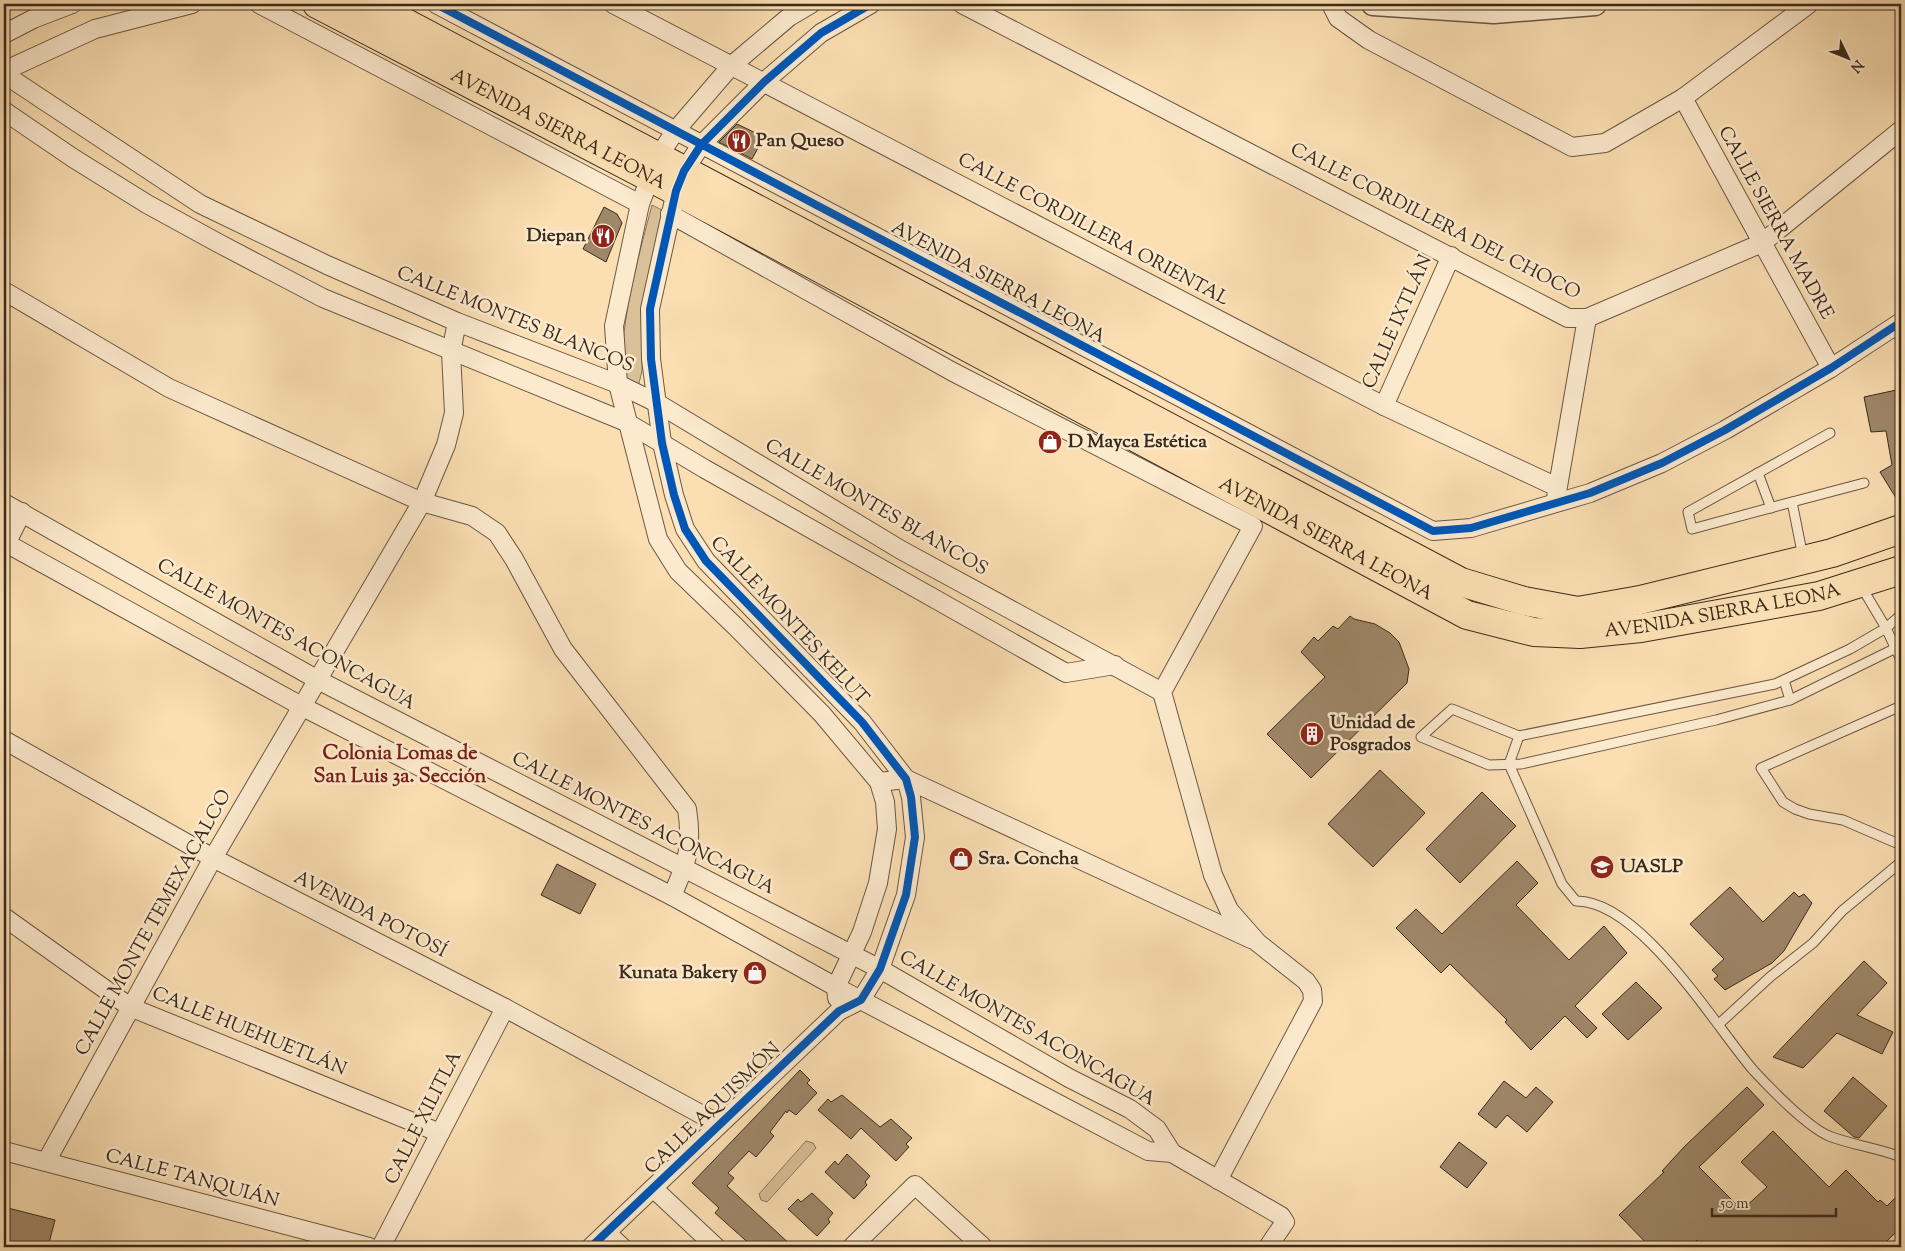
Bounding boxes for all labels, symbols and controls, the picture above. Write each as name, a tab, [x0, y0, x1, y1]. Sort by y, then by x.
north arrow	[1822, 32, 1872, 82]
text: N	[1845, 55, 1867, 76]
street label: AVENIDA SIERRA LEONA	[446, 62, 671, 197]
street label: CALLE SIERRA MADRE	[1711, 121, 1840, 325]
restaurant icon: Pan Queso	[726, 128, 752, 154]
place label: Pan Queso	[756, 128, 845, 155]
street label: CALLE CORDILLERA DEL CHOCO	[1285, 137, 1585, 307]
street label: CALLE CORDILLERA ORIENTAL	[953, 147, 1234, 313]
street label: AVENIDA SIERRA LEONA	[886, 215, 1111, 351]
place label: Diepan	[526, 223, 587, 250]
restaurant icon: Diepan	[590, 223, 616, 249]
street label: CALLE IXTLÁN	[1356, 251, 1440, 393]
street label: CALLE MONTES BLANCOS	[392, 260, 638, 380]
shop icon: D Mayca Estética	[1037, 429, 1063, 455]
place label: D Mayca Estética	[1068, 429, 1207, 456]
street label: CALLE MONTES BLANCOS	[759, 433, 993, 583]
street label: AVENIDA SIERRA LEONA	[1214, 471, 1438, 608]
street label: CALLE MONTES KELUT	[703, 531, 875, 711]
street label: CALLE MONTES ACONCAGUA	[152, 552, 421, 718]
street label: AVENIDA SIERRA LEONA	[1603, 576, 1845, 645]
place label: Unidad de Posgrados	[1330, 710, 1416, 759]
building icon: Unidad de Posgrados	[1299, 721, 1325, 747]
district label: Colonia Lomas de San Luis 3a. Sección	[314, 740, 487, 792]
street label: CALLE MONTES ACONCAGUA	[507, 746, 780, 903]
street label: CALLE MONTE TEMEXACALCO	[69, 785, 239, 1061]
shop icon: Sra. Concha	[948, 846, 974, 872]
place label: Sra. Concha	[978, 846, 1079, 873]
school or university icon: UASLP	[1589, 854, 1615, 880]
place label: UASLP	[1620, 854, 1683, 881]
street label: AVENIDA POTOSÍ	[289, 865, 451, 965]
street label: CALLE MONTES ACONCAGUA	[894, 944, 1161, 1114]
place label: Kunata Bakery	[619, 960, 739, 987]
shop icon: Kunata Bakery	[742, 960, 768, 986]
street label: CALLE HUEHUETLÁN	[148, 981, 350, 1083]
street label: CALLE AQUISMÓN	[639, 1037, 787, 1181]
street label: CALLE XILITLA	[379, 1046, 470, 1190]
street label: CALLE TANQUIÁN	[102, 1143, 282, 1215]
scale bar	[1712, 1186, 1836, 1218]
text: 50 m	[1719, 1194, 1749, 1215]

